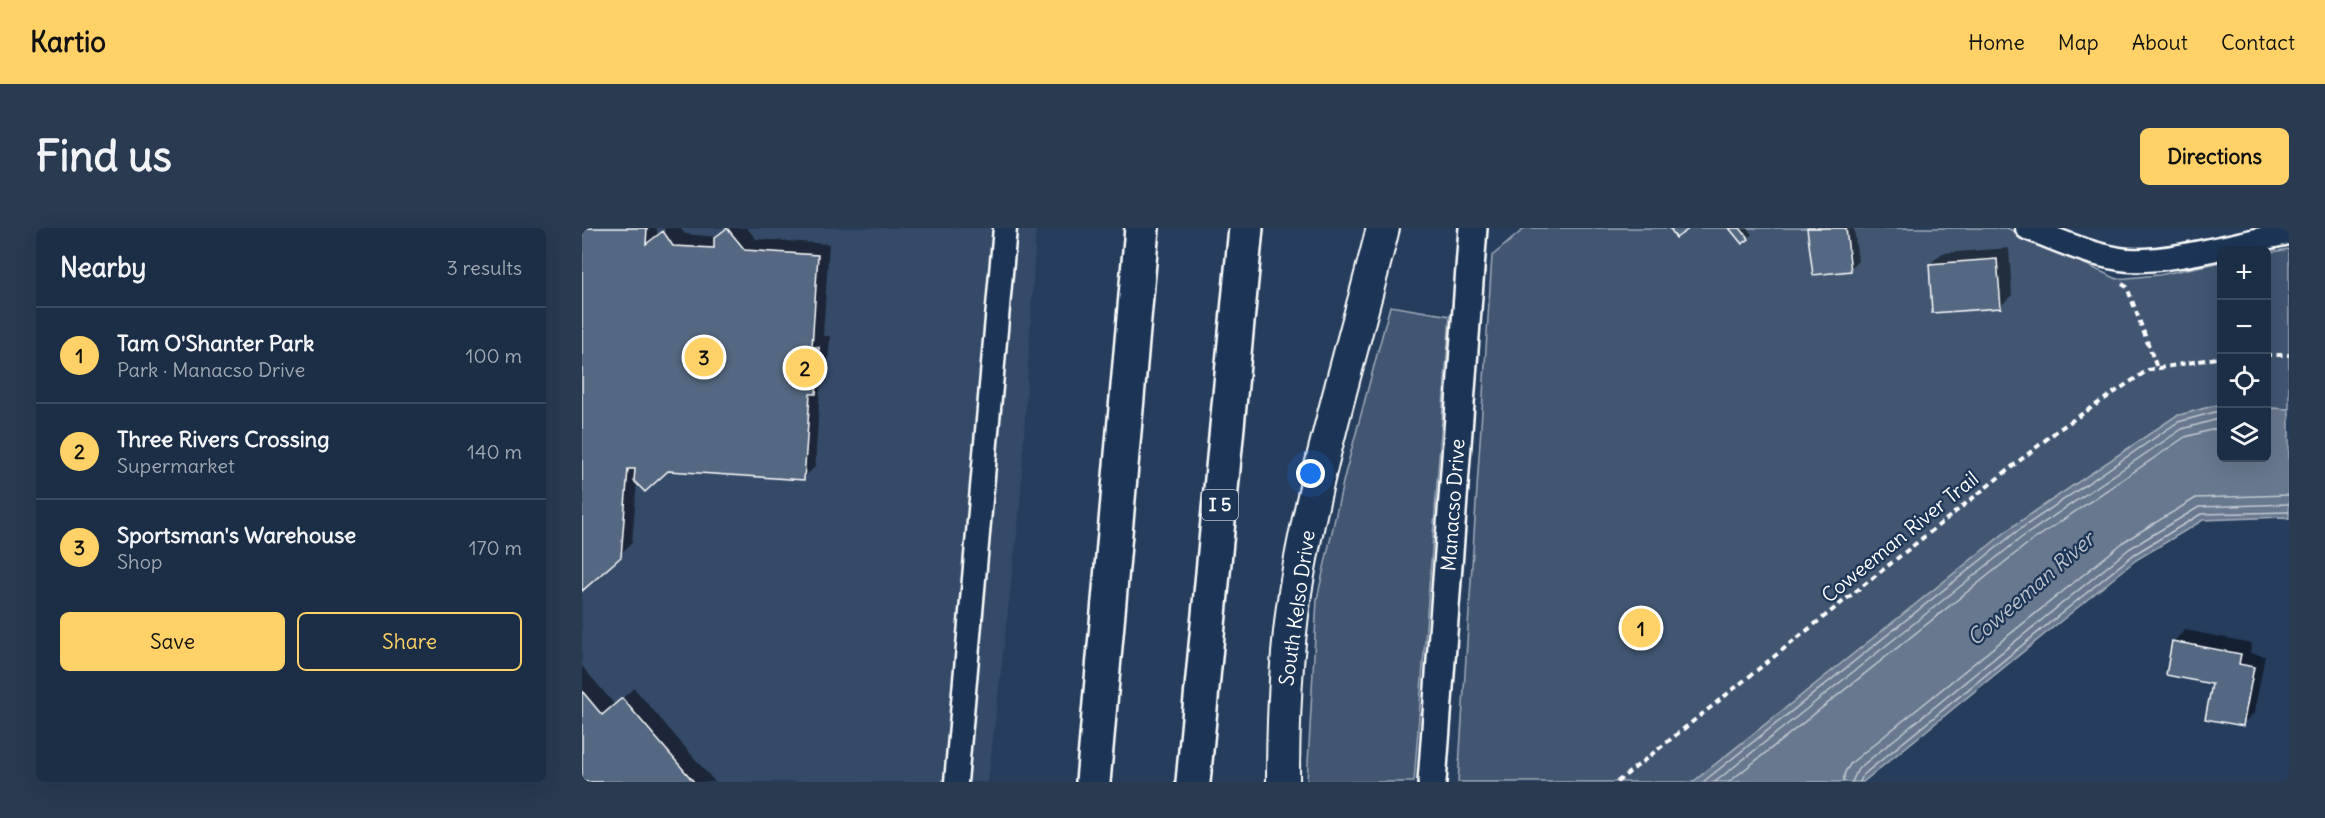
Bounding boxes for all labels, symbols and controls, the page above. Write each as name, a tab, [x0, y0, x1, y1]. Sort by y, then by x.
text: Kartio	[30, 24, 106, 60]
text: Home	[1968, 29, 2025, 56]
text: Map	[2058, 29, 2099, 56]
text: About	[2132, 29, 2188, 56]
text: Contact	[2221, 29, 2295, 56]
button: Directions	[2140, 128, 2289, 185]
text: Find us	[36, 130, 172, 182]
map controls	[2217, 246, 2271, 462]
button: +	[2217, 246, 2271, 300]
text: Nearby	[60, 251, 146, 284]
text: 3 results	[446, 255, 522, 280]
button: −	[2217, 300, 2271, 354]
text: Tam O'Shanter Park	[117, 329, 314, 357]
pin: 3	[684, 334, 724, 380]
text: 1	[76, 343, 83, 368]
text: 100 m	[465, 343, 522, 368]
pin: 2	[786, 346, 824, 390]
button: locate	[2217, 354, 2271, 408]
text: Park · Manacso Drive	[117, 357, 305, 382]
button: layers	[2217, 408, 2271, 462]
text: Three Rivers Crossing	[117, 425, 330, 453]
street label: Manacso Drive	[1435, 438, 1470, 572]
text: 2	[74, 439, 85, 464]
text: 140 m	[467, 439, 522, 464]
text: Supermarket	[117, 453, 235, 478]
your location	[1296, 459, 1325, 488]
street label: Coweeman River Trail	[1816, 466, 1983, 608]
road number: I 5	[1202, 490, 1238, 520]
text: Sportsman's Warehouse	[117, 521, 356, 549]
water label: Coweeman River	[1961, 524, 2102, 651]
street label: South Kelso Drive	[1273, 529, 1320, 687]
text: 3	[74, 535, 85, 560]
text: 170 m	[469, 535, 522, 560]
text: Shop	[117, 549, 162, 574]
pin: 1	[1622, 606, 1660, 650]
button: Save	[60, 612, 285, 671]
button: Share	[297, 612, 522, 671]

